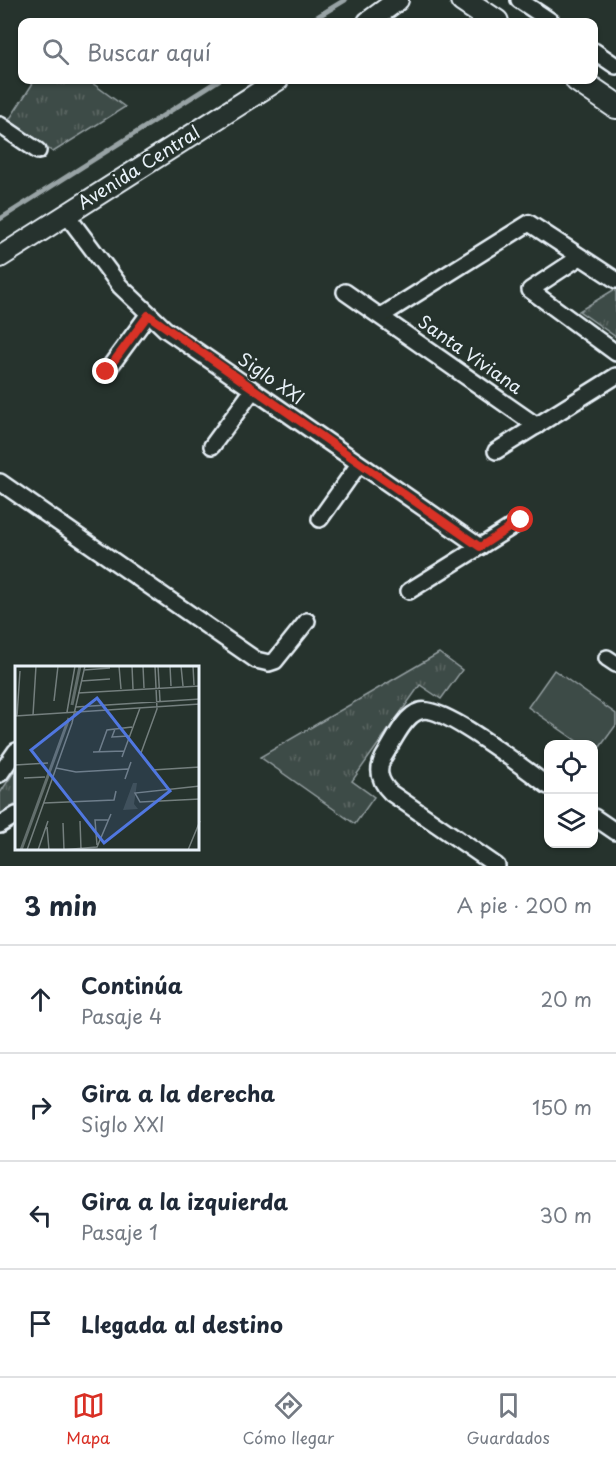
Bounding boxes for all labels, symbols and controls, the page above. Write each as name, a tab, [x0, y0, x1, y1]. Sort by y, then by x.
search box	[18, 18, 598, 84]
icon: search	[39, 35, 72, 68]
text: Buscar aquí	[87, 35, 211, 68]
street label: Avenida Central	[72, 118, 205, 215]
street label: Santa Viviana	[413, 308, 529, 400]
street label: Siglo XXI	[233, 345, 311, 411]
route end	[92, 358, 118, 384]
route start	[507, 506, 533, 532]
inset map	[15, 666, 200, 851]
map controls	[544, 740, 598, 848]
button: locate	[544, 740, 598, 794]
button: layers	[544, 794, 598, 848]
text: 3 min	[24, 886, 97, 925]
text: A pie · 200 m	[457, 890, 592, 920]
text: Continúa	[81, 968, 183, 1001]
icon: ahead	[24, 983, 57, 1016]
text: 20 m	[540, 984, 592, 1014]
text: Pasaje 4	[81, 1001, 162, 1031]
text: Gira a la derecha	[81, 1076, 275, 1109]
icon: right	[24, 1091, 57, 1124]
text: 150 m	[532, 1092, 592, 1122]
text: Siglo XXI	[81, 1109, 165, 1139]
text: Gira a la izquierda	[81, 1184, 288, 1217]
icon: left	[24, 1199, 57, 1232]
text: 30 m	[539, 1200, 592, 1230]
text: Pasaje 1	[81, 1217, 158, 1247]
icon: arrive	[24, 1307, 57, 1340]
text: Llegada al destino	[81, 1307, 283, 1340]
tab: Mapa	[66, 1389, 110, 1449]
tab: Cómo llegar	[243, 1389, 334, 1449]
tab: Guardados	[467, 1389, 550, 1449]

